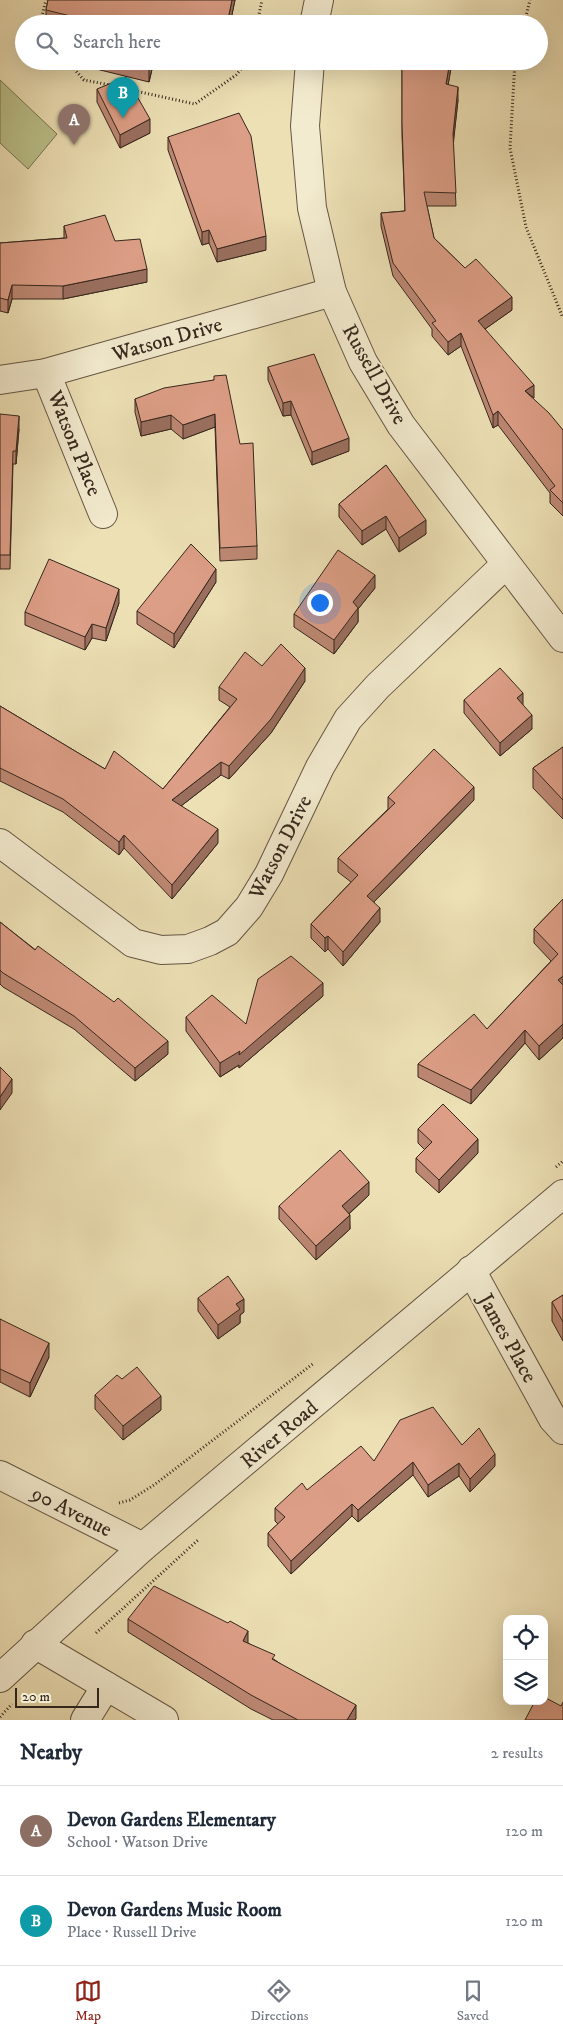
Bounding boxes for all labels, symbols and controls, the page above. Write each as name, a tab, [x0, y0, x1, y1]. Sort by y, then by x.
search box	[15, 15, 548, 70]
icon: search	[33, 29, 61, 57]
text: Search here	[73, 31, 161, 54]
pin: B	[107, 77, 139, 118]
pin: A	[58, 104, 90, 145]
street label: Watson Drive	[108, 312, 226, 368]
street label: Russell Drive	[336, 320, 412, 429]
street label: Watson Place	[41, 386, 107, 500]
your location	[307, 590, 333, 616]
street label: Watson Drive	[243, 791, 318, 905]
street label: James Place	[471, 1288, 542, 1388]
street label: River Road	[236, 1395, 324, 1475]
street label: 90 Avenue	[26, 1480, 116, 1543]
map controls	[503, 1615, 548, 1705]
button: locate	[503, 1615, 548, 1660]
button: layers	[503, 1660, 548, 1705]
scale bar	[15, 1685, 99, 1708]
text: 20 m	[22, 1688, 50, 1706]
text: Nearby	[20, 1740, 82, 1766]
text: 2 results	[491, 1743, 543, 1763]
text: Devon Gardens Elementary	[67, 1809, 276, 1832]
text: A	[31, 1821, 41, 1841]
text: 120 m	[505, 1821, 543, 1841]
text: School · Watson Drive	[67, 1832, 208, 1852]
text: Devon Gardens Music Room	[67, 1899, 282, 1922]
text: B	[31, 1911, 41, 1931]
text: 120 m	[505, 1911, 543, 1931]
text: Place · Russell Drive	[67, 1922, 196, 1942]
tab: Map	[74, 1977, 102, 2025]
tab: Directions	[250, 1977, 308, 2025]
tab: Saved	[457, 1977, 489, 2025]

